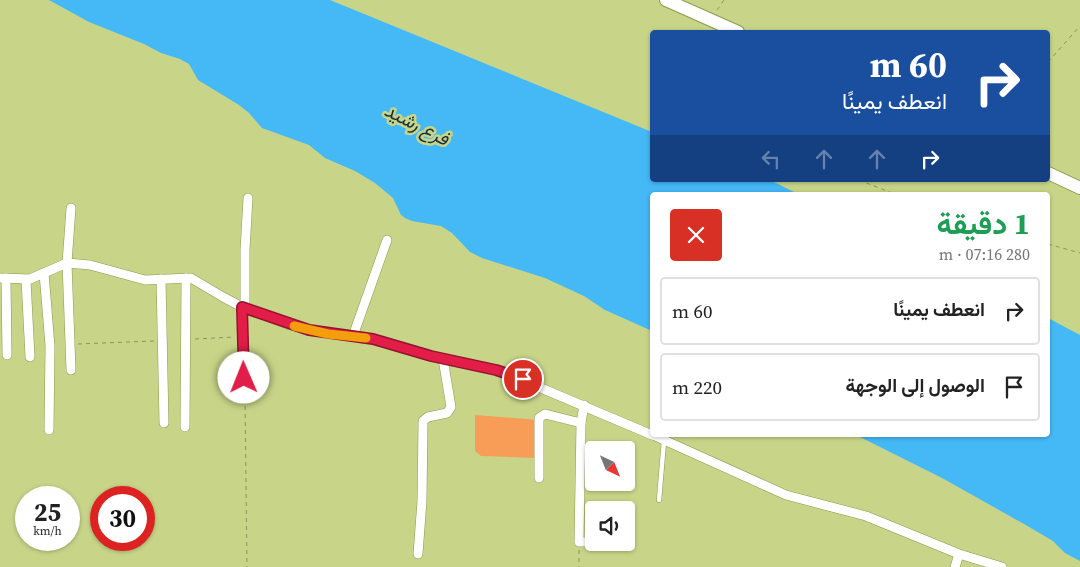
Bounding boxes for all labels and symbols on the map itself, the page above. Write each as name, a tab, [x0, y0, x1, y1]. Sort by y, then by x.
water label: فرع رشيد	[380, 97, 455, 153]
position arrow	[217, 351, 269, 403]
pin	[502, 358, 544, 400]
north arrow	[585, 441, 635, 491]
speed limit sign: 30	[90, 486, 155, 551]

